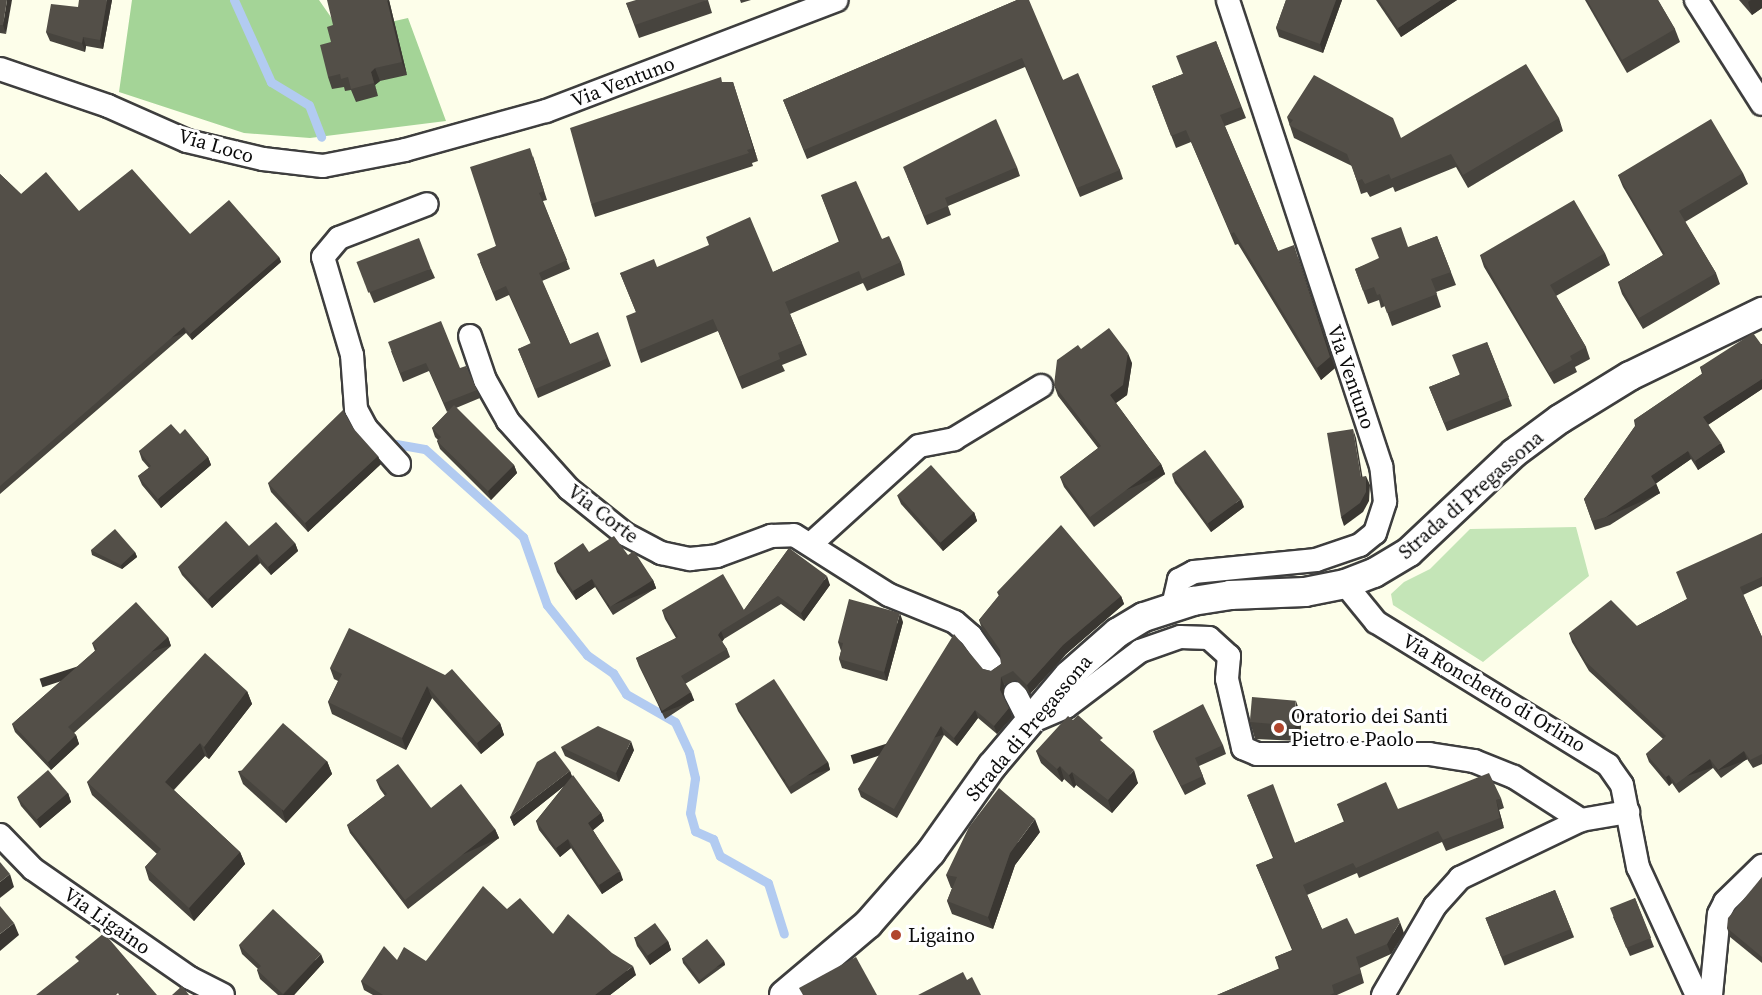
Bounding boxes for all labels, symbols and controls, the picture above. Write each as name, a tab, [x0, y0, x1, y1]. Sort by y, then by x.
street label: Via Ventuno	[568, 51, 678, 113]
street label: Via Loco	[176, 124, 256, 168]
street label: Via Ventuno	[1322, 321, 1380, 433]
street label: Strada di Pregassona	[1394, 426, 1548, 564]
street label: Via Corte	[563, 479, 643, 549]
street label: Via Ronchetto di Orlino	[1398, 629, 1590, 757]
street label: Strada di Pregassona	[961, 650, 1097, 806]
place label: Oratorio dei Santi Pietro e Paolo	[1291, 704, 1448, 751]
marker: Oratorio dei Santi Pietro e Paolo	[1272, 721, 1286, 735]
street label: Via Ligaino	[59, 882, 155, 960]
place label: Ligaino	[908, 923, 975, 947]
marker: Ligaino	[889, 928, 903, 942]

